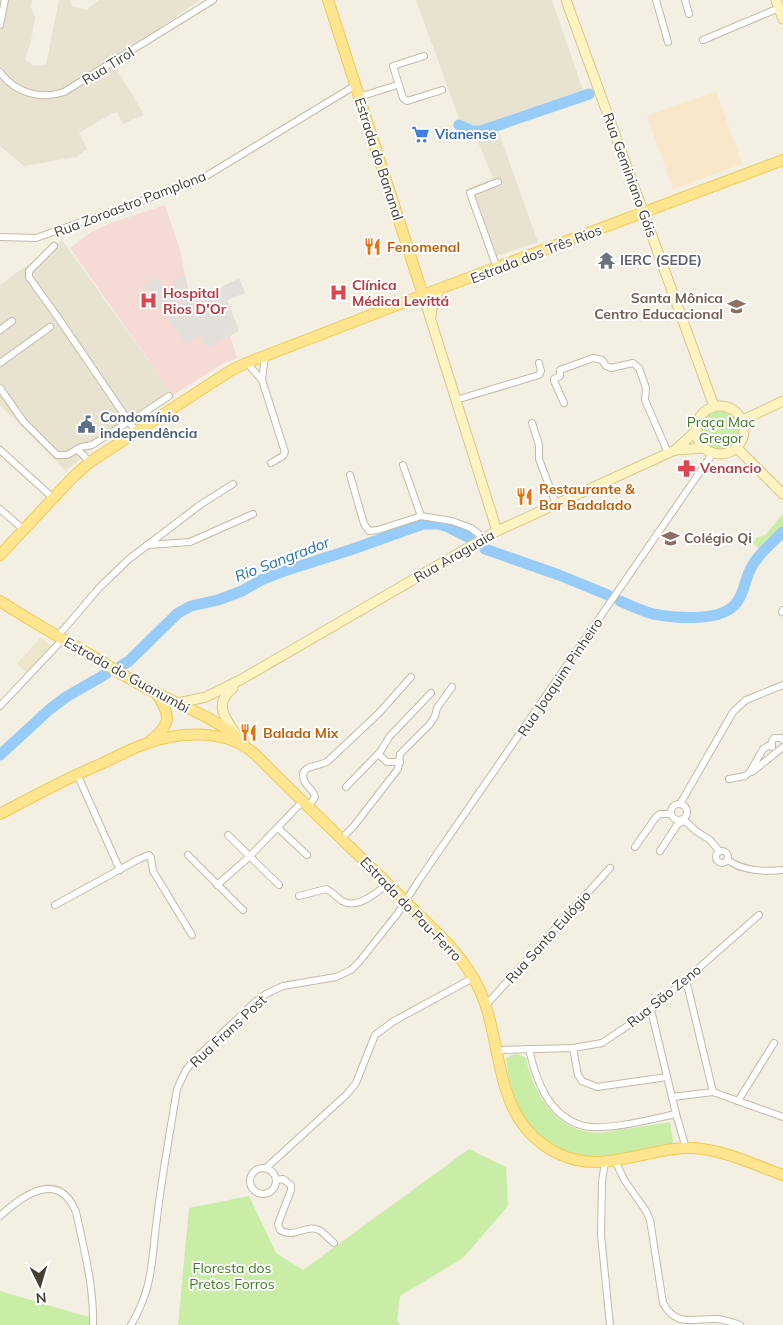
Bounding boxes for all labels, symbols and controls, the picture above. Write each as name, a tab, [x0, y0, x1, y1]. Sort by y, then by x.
street label: Rua Tirol	[79, 43, 137, 89]
street label: Estrada do Bananal	[351, 95, 407, 223]
street label: Rua Geminiano Góis	[599, 110, 661, 240]
supermarket icon: Vianense	[411, 124, 431, 144]
place label: Vianense	[434, 125, 497, 143]
street label: Rua Zoroastro Pamplona	[51, 167, 209, 241]
street label: Estrada dos Três Rios	[468, 221, 604, 287]
restaurant icon: Fenomenal	[363, 237, 383, 257]
place label: Fenomenal	[387, 238, 460, 256]
temple icon: IERC (SEDE)	[596, 250, 616, 270]
place label: IERC (SEDE)	[620, 251, 702, 269]
place label: Clínica Médica Levittá	[352, 276, 449, 310]
hospital icon: Clínica Médica Levittá	[328, 283, 348, 303]
place label: Hospital Rios D'Or	[163, 284, 227, 318]
place label: Santa Mônica Centro Educacional	[594, 289, 723, 323]
hospital icon: Hospital Rios D'Or	[139, 291, 159, 311]
school or university icon: Santa Mônica Centro Educacional	[727, 296, 747, 316]
place label: Condomínio independência	[100, 408, 197, 442]
park label: Praça Mac Gregor	[687, 413, 755, 447]
public building icon: Condomínio independência	[76, 415, 96, 435]
pharmacy icon: Venancio	[676, 458, 696, 478]
place label: Venancio	[699, 459, 761, 477]
place label: Restaurante & Bar Badalado	[539, 480, 635, 514]
restaurant icon: Restaurante & Bar Badalado	[515, 487, 535, 507]
street label: Rua Araguaia	[410, 526, 498, 586]
school or university icon: Colégio Qi	[660, 528, 680, 548]
place label: Colégio Qi	[684, 529, 752, 547]
water label: Rio Sangrador	[232, 532, 333, 586]
street label: Rua Joaquim Pinheiro	[514, 614, 606, 740]
street label: Estrada do Guanumbi	[61, 633, 193, 717]
restaurant icon: Balada Mix	[239, 723, 259, 743]
place label: Balada Mix	[263, 724, 339, 742]
street label: Estrada do Pau-Ferro	[356, 853, 466, 965]
street label: Rua Santo Eulógio	[501, 887, 595, 987]
street label: Rua São Zeno	[623, 961, 705, 1031]
street label: Rua Frans Post	[186, 991, 270, 1071]
park label: Floresta dos Pretos Forros	[189, 1259, 275, 1293]
north arrow	[15, 1260, 65, 1310]
text: N	[35, 1289, 47, 1307]

